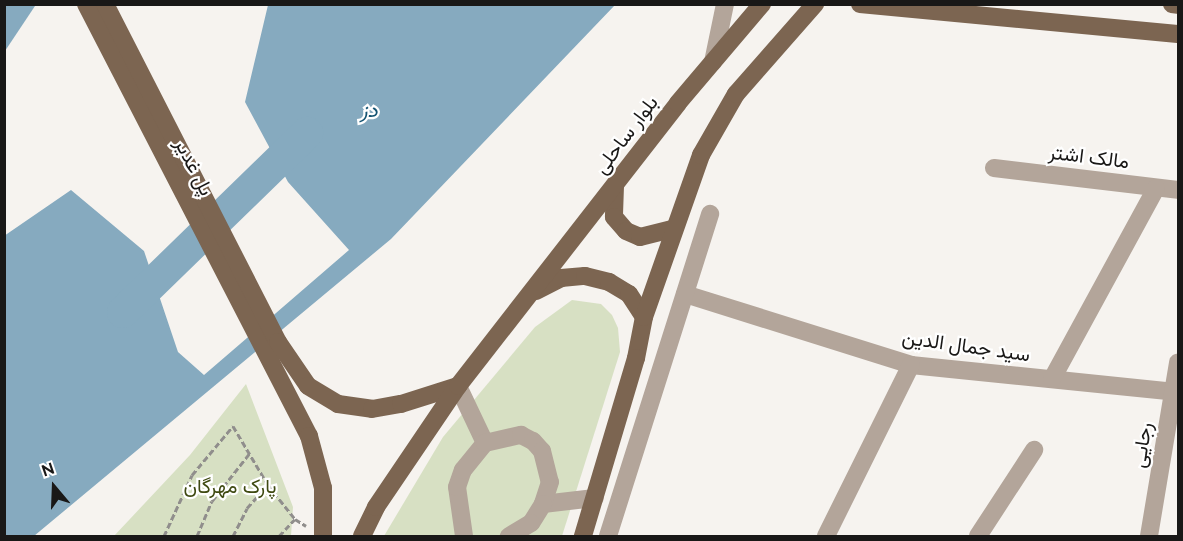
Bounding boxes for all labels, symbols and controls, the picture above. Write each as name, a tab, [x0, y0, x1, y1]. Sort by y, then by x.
street label: بلوار ساحلی	[589, 91, 663, 179]
water label: دز	[360, 97, 378, 123]
street label: پل غدیر	[169, 134, 219, 200]
street label: مالک اشتر	[1047, 140, 1131, 174]
street label: سید جمال الدین	[900, 325, 1032, 367]
street label: رجایی	[1127, 420, 1157, 470]
north arrow	[24, 457, 84, 517]
text: N	[39, 459, 57, 480]
park label: پارک مهرگان	[183, 474, 277, 498]

